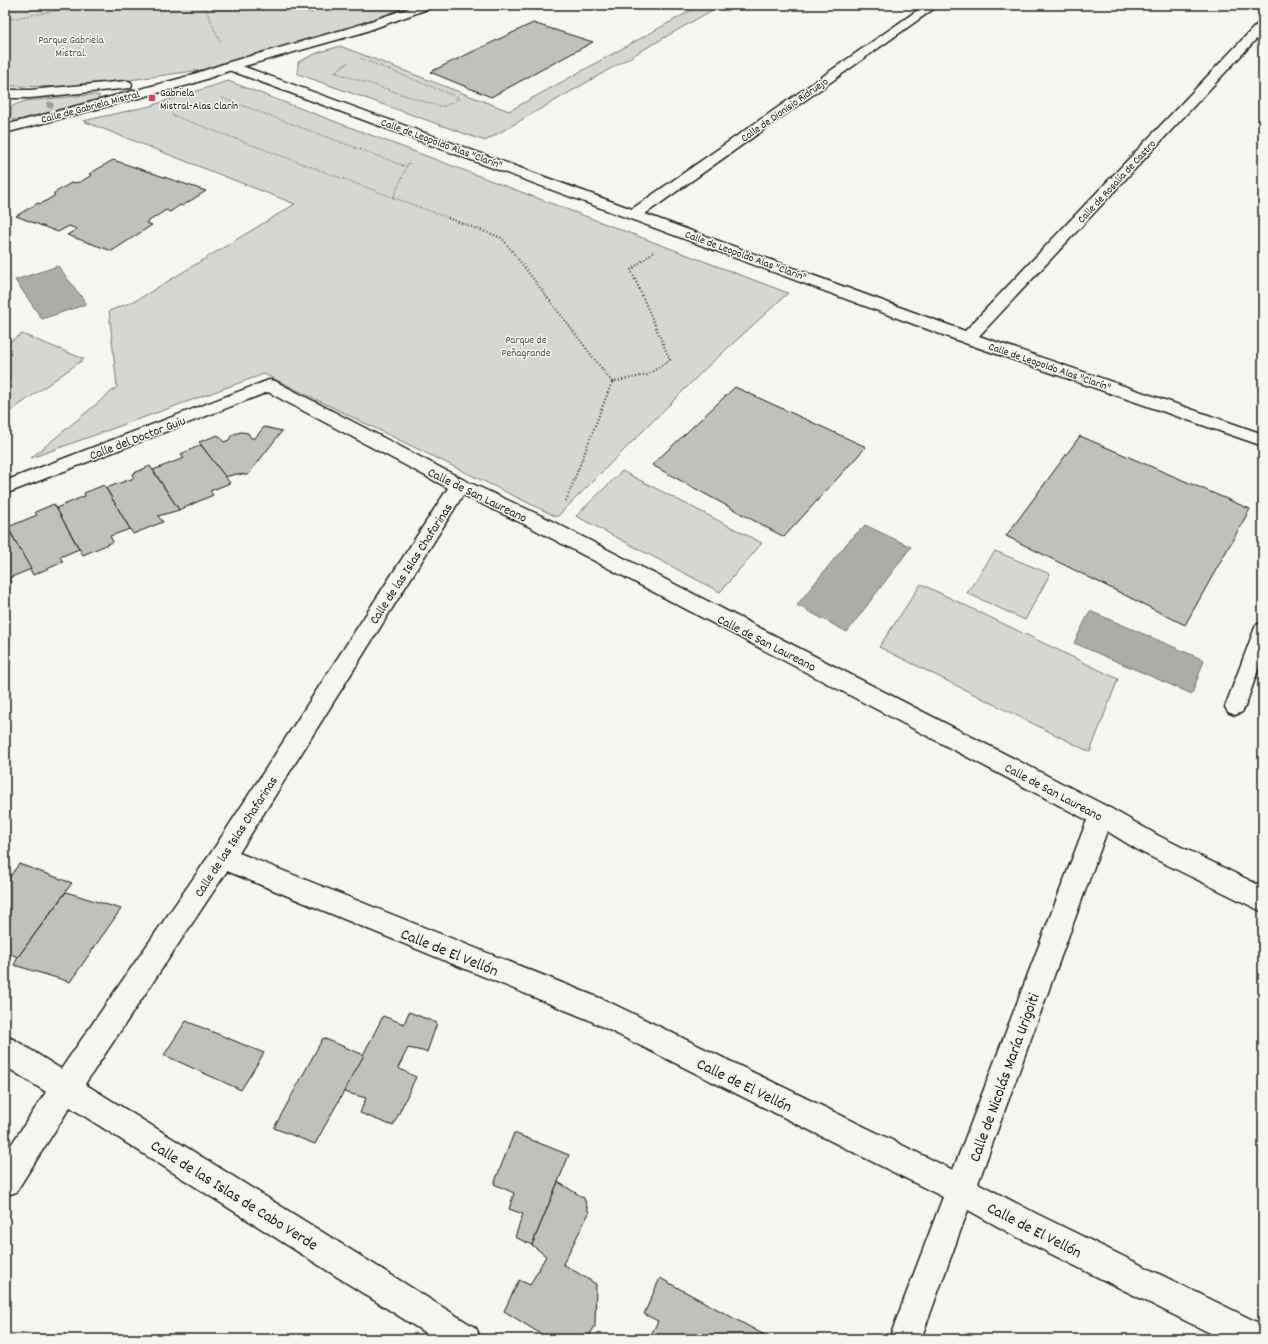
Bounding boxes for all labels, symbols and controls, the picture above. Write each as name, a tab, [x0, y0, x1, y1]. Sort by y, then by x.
park label: Parque Gabriela Mistral.	[38, 33, 105, 62]
street label: Calle de Dionisio Ridruejo	[738, 74, 832, 147]
place label: Gabriela Mistral-Alas Clarín	[160, 86, 238, 115]
street label: Calle de Gabriela Mistral	[39, 87, 142, 129]
marker: Gabriela Mistral-Alas Clarín	[147, 93, 157, 103]
street label: Calle de Leopoldo Alas "Clarín"	[378, 115, 504, 174]
street label: Calle de Rosalía de Castro	[1074, 137, 1160, 228]
street label: Calle de Leopoldo Alas "Clarín"	[682, 227, 808, 286]
park label: Parque de Peñagrande	[501, 333, 551, 362]
street label: Calle de Leopoldo Alas "Clarín"	[986, 339, 1113, 396]
street label: Calle del Doctor Guiu	[87, 412, 189, 466]
street label: Calle de San Laureano	[424, 464, 530, 529]
street label: Calle de las Islas Chafarinas	[366, 500, 458, 629]
street label: Calle de San Laureano	[713, 611, 819, 677]
street label: Calle de San Laureano	[1000, 759, 1105, 827]
street label: Calle de las Islas Chafarinas	[191, 773, 283, 902]
street label: Calle de El Vellón	[397, 923, 501, 983]
street label: Calle de Nicolás María Urigoiti	[964, 990, 1047, 1165]
street label: Calle de El Vellón	[692, 1053, 795, 1119]
street label: Calle de las Islas de Cabo Verde	[145, 1135, 322, 1257]
street label: Calle de El Vellón	[983, 1197, 1085, 1265]

